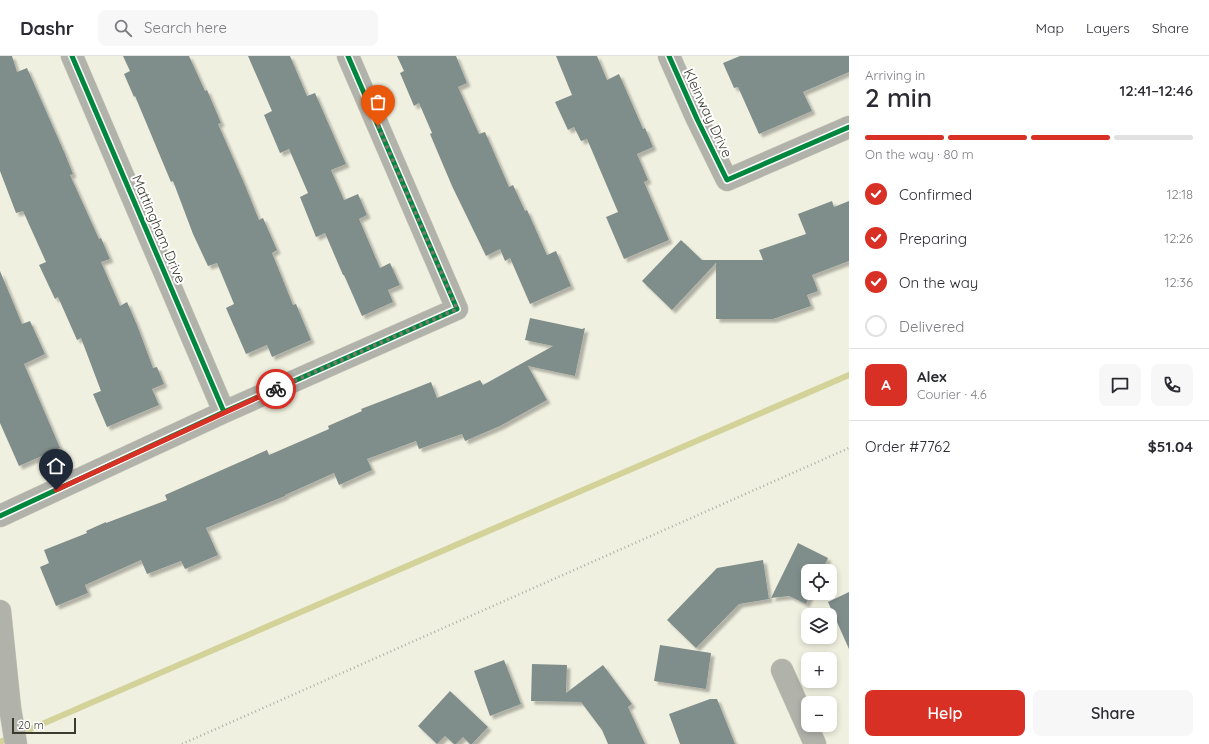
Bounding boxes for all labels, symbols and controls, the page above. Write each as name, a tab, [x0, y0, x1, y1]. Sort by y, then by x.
search box	[98, 10, 378, 46]
text: Dashr	[20, 16, 74, 40]
icon: search	[112, 17, 134, 39]
text: Search here	[144, 18, 227, 37]
text: Map	[1035, 19, 1064, 37]
text: Layers	[1086, 19, 1130, 37]
text: Share	[1152, 19, 1189, 37]
street label: Kleinway Drive	[680, 66, 736, 160]
text: Arriving in	[865, 67, 925, 83]
text: 2 min	[865, 81, 932, 114]
text: 12:41–12:46	[1120, 81, 1193, 100]
pin	[361, 85, 395, 126]
icon: bag	[367, 91, 389, 113]
text: On the way · 80 m	[865, 146, 974, 162]
street label: Mattingham Drive	[128, 172, 190, 286]
icon: check	[865, 183, 887, 205]
text: Confirmed	[899, 185, 972, 204]
text: 12:18	[1167, 186, 1193, 202]
icon: check	[865, 227, 887, 249]
text: Preparing	[899, 229, 967, 248]
text: 12:26	[1164, 230, 1193, 246]
icon: check	[865, 271, 887, 293]
text: On the way	[899, 273, 978, 292]
text: 12:36	[1165, 274, 1193, 290]
text: Delivered	[899, 317, 964, 336]
button: chat	[1099, 364, 1141, 406]
button: phone	[1151, 364, 1193, 406]
text: Alex	[917, 367, 947, 386]
courier	[256, 369, 296, 409]
text: A	[881, 375, 891, 394]
icon: bike	[265, 378, 287, 400]
text: Courier · 4.6	[917, 386, 987, 402]
text: Order #7762	[865, 437, 951, 456]
text: $51.04	[1148, 437, 1193, 456]
pin	[39, 449, 73, 490]
icon: home	[45, 455, 67, 477]
map controls	[801, 564, 837, 732]
button: locate	[801, 564, 837, 600]
button: layers	[801, 608, 837, 644]
button: +	[801, 652, 837, 688]
button: Help	[865, 690, 1025, 736]
button: Share	[1033, 690, 1193, 736]
button: −	[801, 696, 837, 732]
scale bar	[12, 716, 76, 735]
text: 20 m	[18, 718, 44, 732]

